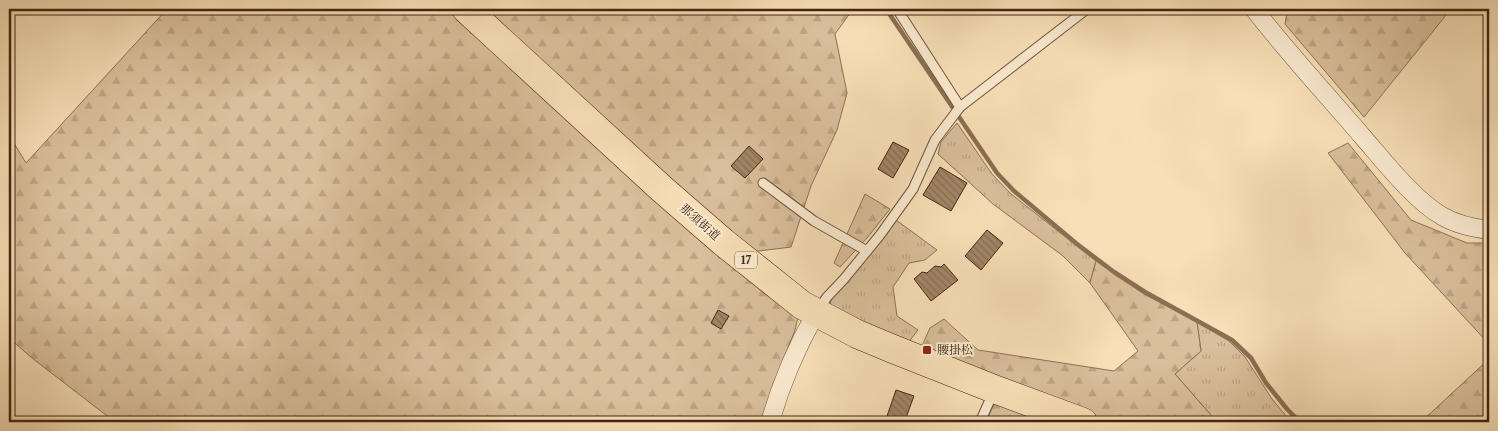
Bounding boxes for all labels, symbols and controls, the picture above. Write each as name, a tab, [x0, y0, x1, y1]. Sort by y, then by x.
street label: 那須街道	[677, 200, 723, 243]
road number: 17	[735, 252, 757, 268]
place label: 腰掛松	[937, 342, 973, 357]
marker: 腰掛松	[921, 344, 933, 356]

